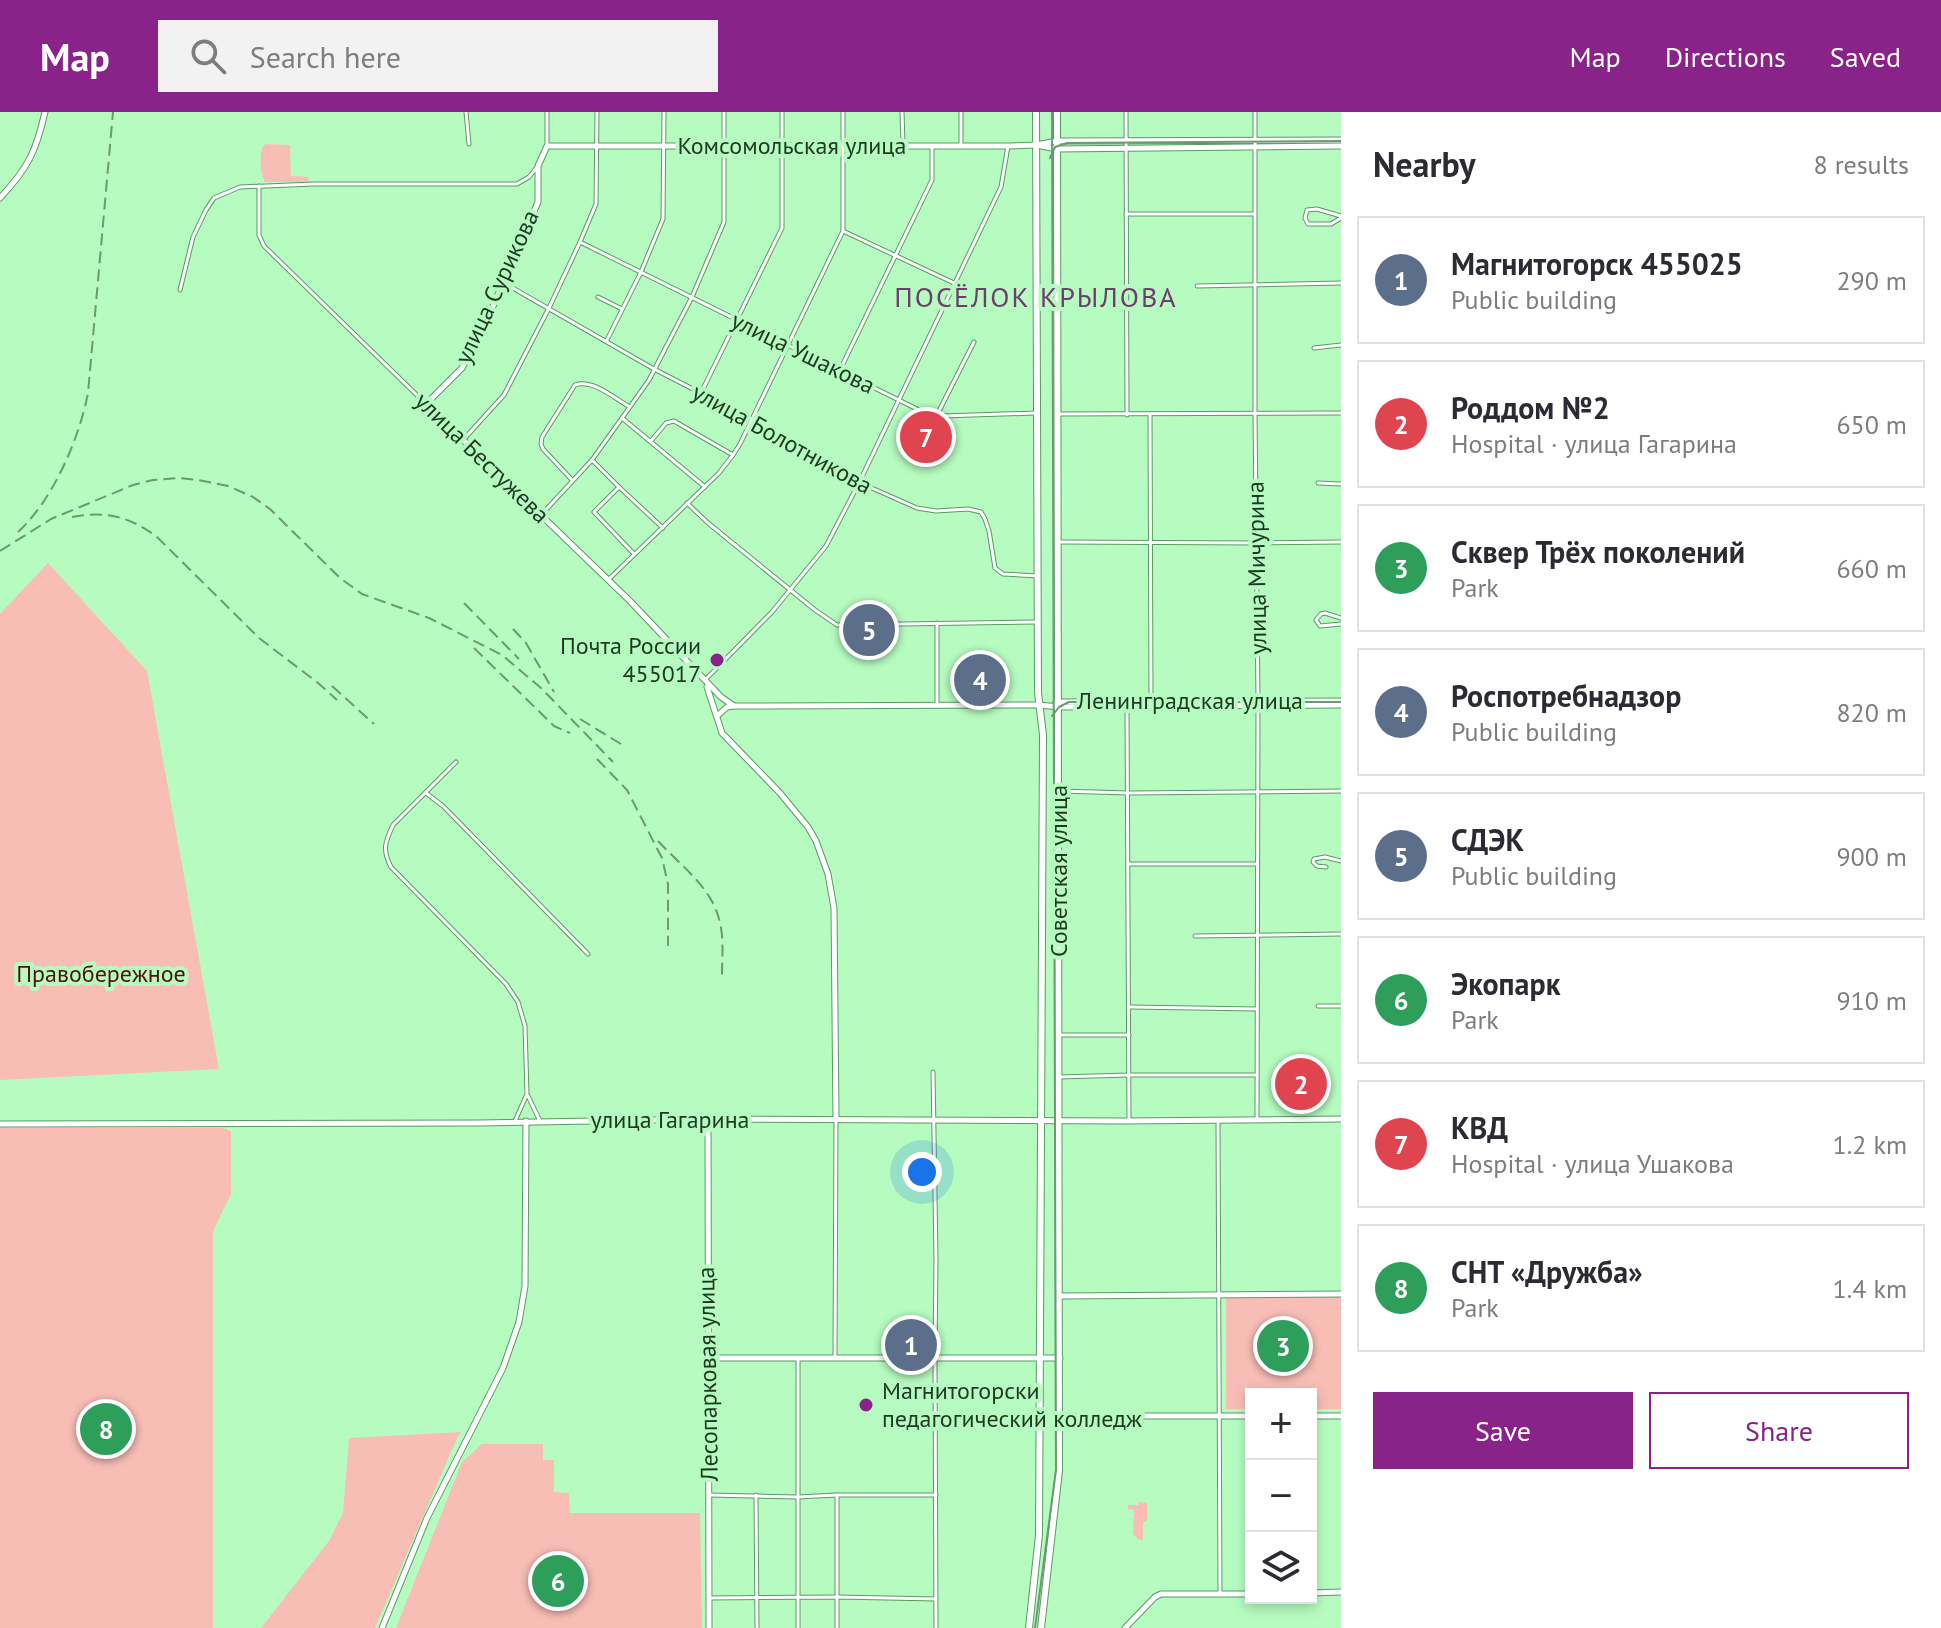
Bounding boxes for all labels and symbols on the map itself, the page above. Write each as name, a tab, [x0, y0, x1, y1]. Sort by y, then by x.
street label: Комсомольская улица	[678, 130, 906, 161]
street label: улица Сурикова	[447, 205, 546, 369]
district label: ПОСЁЛОК КРЫЛОВА	[894, 278, 1178, 315]
street label: улица Ушакова	[726, 304, 880, 401]
street label: улица Болотникова	[687, 376, 878, 501]
street label: улица Бестужева	[408, 386, 556, 530]
pin: 7	[900, 407, 952, 467]
street label: улица Мичурина	[1239, 481, 1274, 655]
pin: 5	[843, 600, 895, 660]
place label: Почта России 455017	[560, 630, 701, 689]
pin: 4	[954, 650, 1006, 710]
marker: Почта России 455017	[708, 651, 726, 669]
street label: Ленинградская улица	[1076, 685, 1303, 716]
street label: Советская улица	[1043, 785, 1074, 957]
park label: Правобережное	[16, 958, 186, 989]
pin: 2	[1275, 1054, 1327, 1114]
street label: улица Гагарина	[590, 1104, 750, 1135]
your location	[902, 1152, 942, 1192]
street label: Лесопарковая улица	[690, 1266, 725, 1483]
pin: 1	[885, 1315, 937, 1375]
pin: 3	[1257, 1316, 1309, 1376]
place label: Магнитогорски педагогический колледж	[882, 1375, 1142, 1434]
marker: Магнитогорски педагогический колледж	[857, 1396, 875, 1414]
pin: 8	[80, 1399, 132, 1459]
pin: 6	[532, 1551, 584, 1611]

